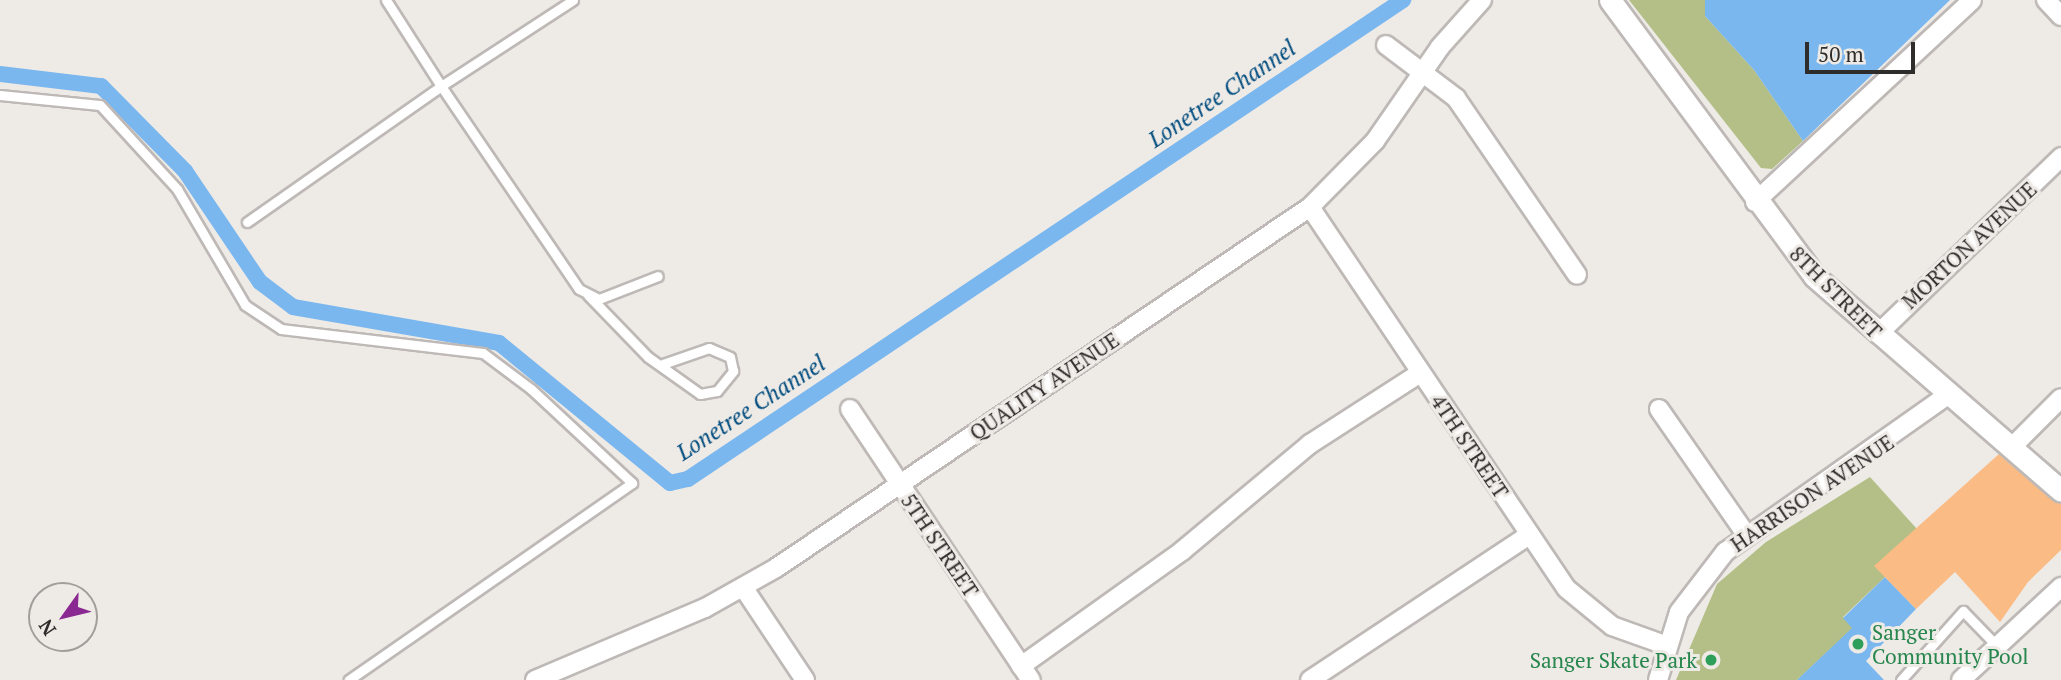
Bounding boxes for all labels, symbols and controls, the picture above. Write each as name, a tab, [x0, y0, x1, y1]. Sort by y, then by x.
scale bar	[1809, 28, 1919, 72]
water label: Lonetree Channel	[1143, 34, 1301, 154]
text: 50 m	[1818, 40, 1864, 68]
street label: MORTON AVENUE	[1896, 176, 2042, 314]
street label: 8TH STREET	[1785, 241, 1887, 343]
street label: QUALITY AVENUE	[964, 327, 1124, 445]
water label: Lonetree Channel	[671, 350, 831, 466]
street label: 4TH STREET	[1426, 389, 1514, 503]
street label: HARRISON AVENUE	[1726, 429, 1898, 557]
street label: 5TH STREET	[896, 488, 984, 602]
north arrow	[28, 582, 98, 652]
text: N	[32, 615, 61, 641]
place label: Sanger Community Pool	[1872, 619, 2029, 669]
marker: Sanger Community Pool	[1850, 636, 1866, 652]
place label: Sanger Skate Park	[1530, 647, 1697, 673]
marker: Sanger Skate Park	[1703, 652, 1719, 668]

